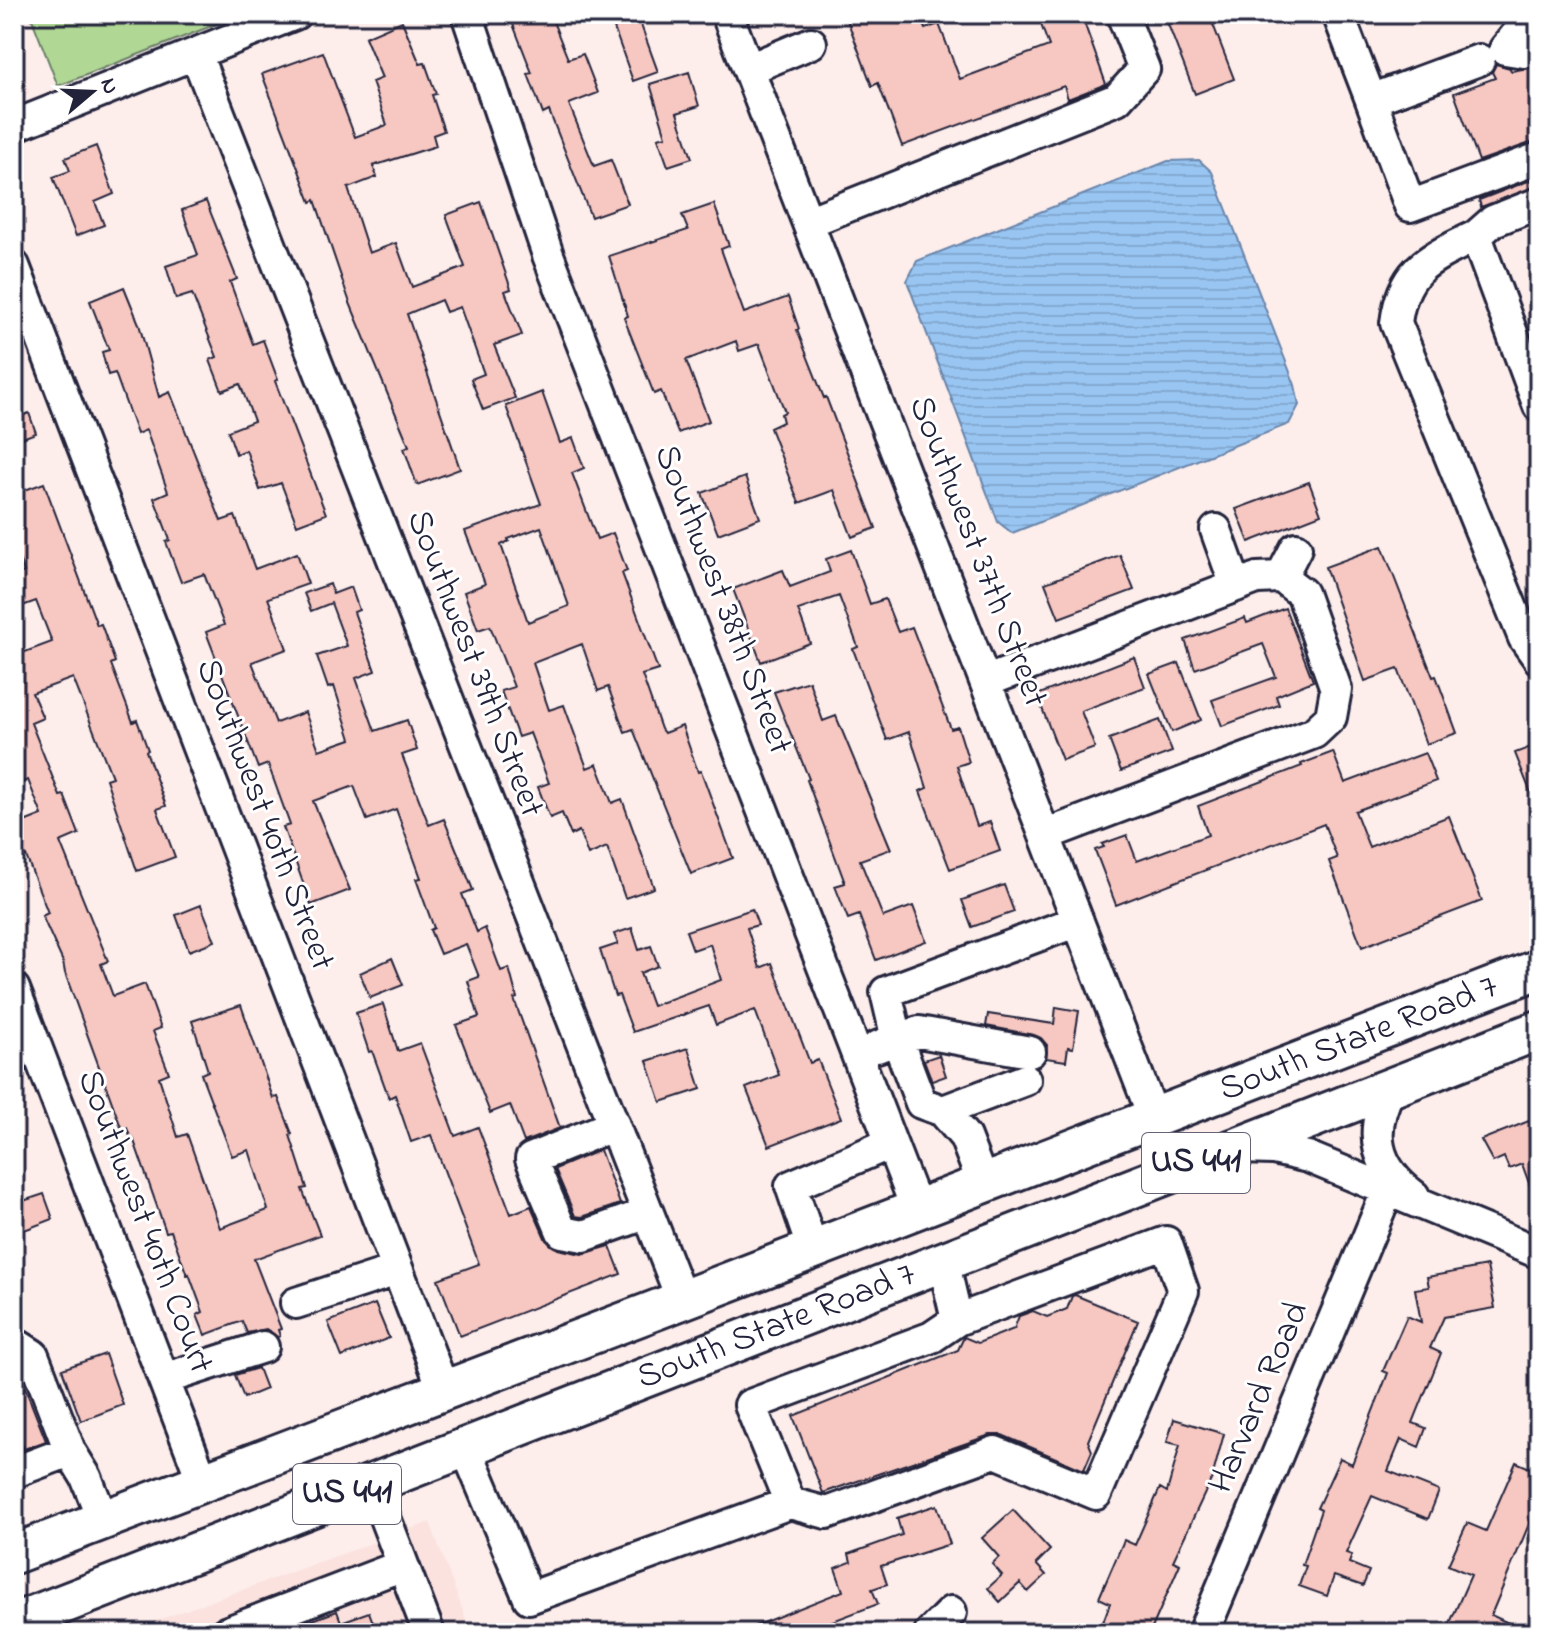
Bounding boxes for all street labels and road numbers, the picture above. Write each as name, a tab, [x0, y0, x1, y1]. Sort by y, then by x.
street label: Southwest 37th Street	[893, 389, 1061, 715]
street label: Southwest 38th Street	[638, 437, 806, 763]
street label: Southwest 39th Street	[391, 503, 557, 825]
street label: Southwest 40th Street	[180, 651, 348, 979]
street label: South State Road 7	[1212, 961, 1506, 1116]
street label: Southwest 40th Court	[62, 1062, 226, 1382]
road number: US 441	[1142, 1133, 1250, 1193]
street label: South State Road 7	[629, 1248, 923, 1405]
street label: Harvard Road	[1196, 1294, 1324, 1502]
road number: US 441	[293, 1464, 401, 1524]

